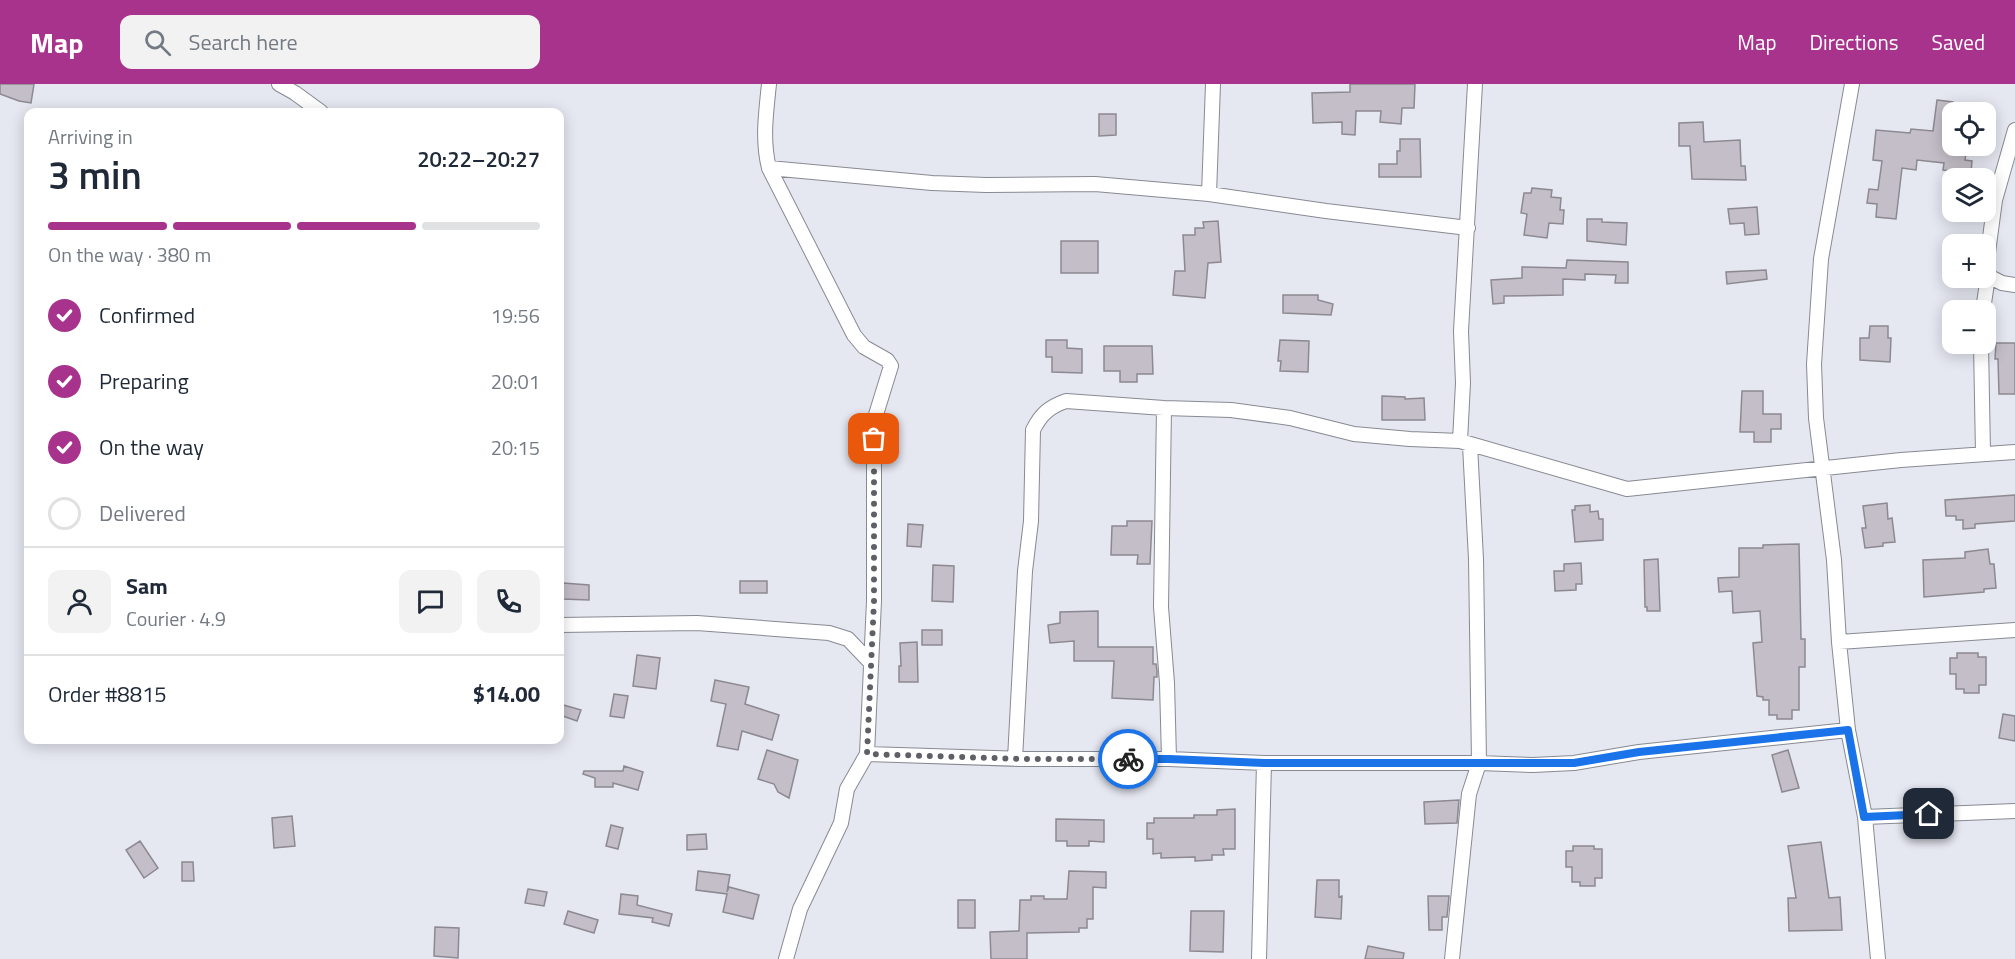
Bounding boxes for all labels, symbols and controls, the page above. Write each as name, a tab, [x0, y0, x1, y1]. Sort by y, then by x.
search box	[120, 15, 540, 69]
text: Map	[30, 21, 84, 64]
text: Search here	[189, 25, 298, 59]
icon: search	[141, 26, 174, 59]
text: Map	[1737, 26, 1777, 58]
text: Directions	[1810, 26, 1899, 58]
text: Saved	[1932, 26, 1985, 58]
map controls	[1942, 102, 1996, 354]
button: locate	[1942, 102, 1996, 156]
text: Arriving in	[48, 121, 133, 152]
text: 20:22–20:27	[417, 142, 540, 176]
text: 3 min	[48, 145, 142, 204]
button: layers	[1942, 168, 1996, 222]
button: +	[1942, 234, 1996, 288]
text: On the way · 380 m	[48, 239, 211, 270]
text: Confirmed	[99, 298, 195, 332]
icon: check	[48, 299, 81, 332]
text: 19:56	[491, 300, 540, 331]
button: −	[1942, 300, 1996, 354]
text: Preparing	[99, 364, 189, 398]
icon: check	[48, 365, 81, 398]
text: 20:01	[491, 366, 540, 397]
pin	[848, 413, 899, 464]
icon: bag	[857, 422, 890, 455]
text: On the way	[99, 430, 204, 464]
icon: check	[48, 431, 81, 464]
text: 20:15	[491, 432, 540, 463]
text: Delivered	[99, 496, 186, 530]
text: Sam	[126, 569, 168, 603]
button: person	[48, 570, 111, 633]
button: chat	[399, 570, 462, 633]
button: phone	[477, 570, 540, 633]
text: Courier · 4.9	[126, 603, 226, 634]
text: Order #8815	[48, 677, 167, 711]
text: $14.00	[473, 677, 540, 711]
courier	[1098, 729, 1158, 789]
icon: bike	[1112, 743, 1145, 776]
pin	[1903, 788, 1954, 839]
icon: home	[1912, 797, 1945, 830]

